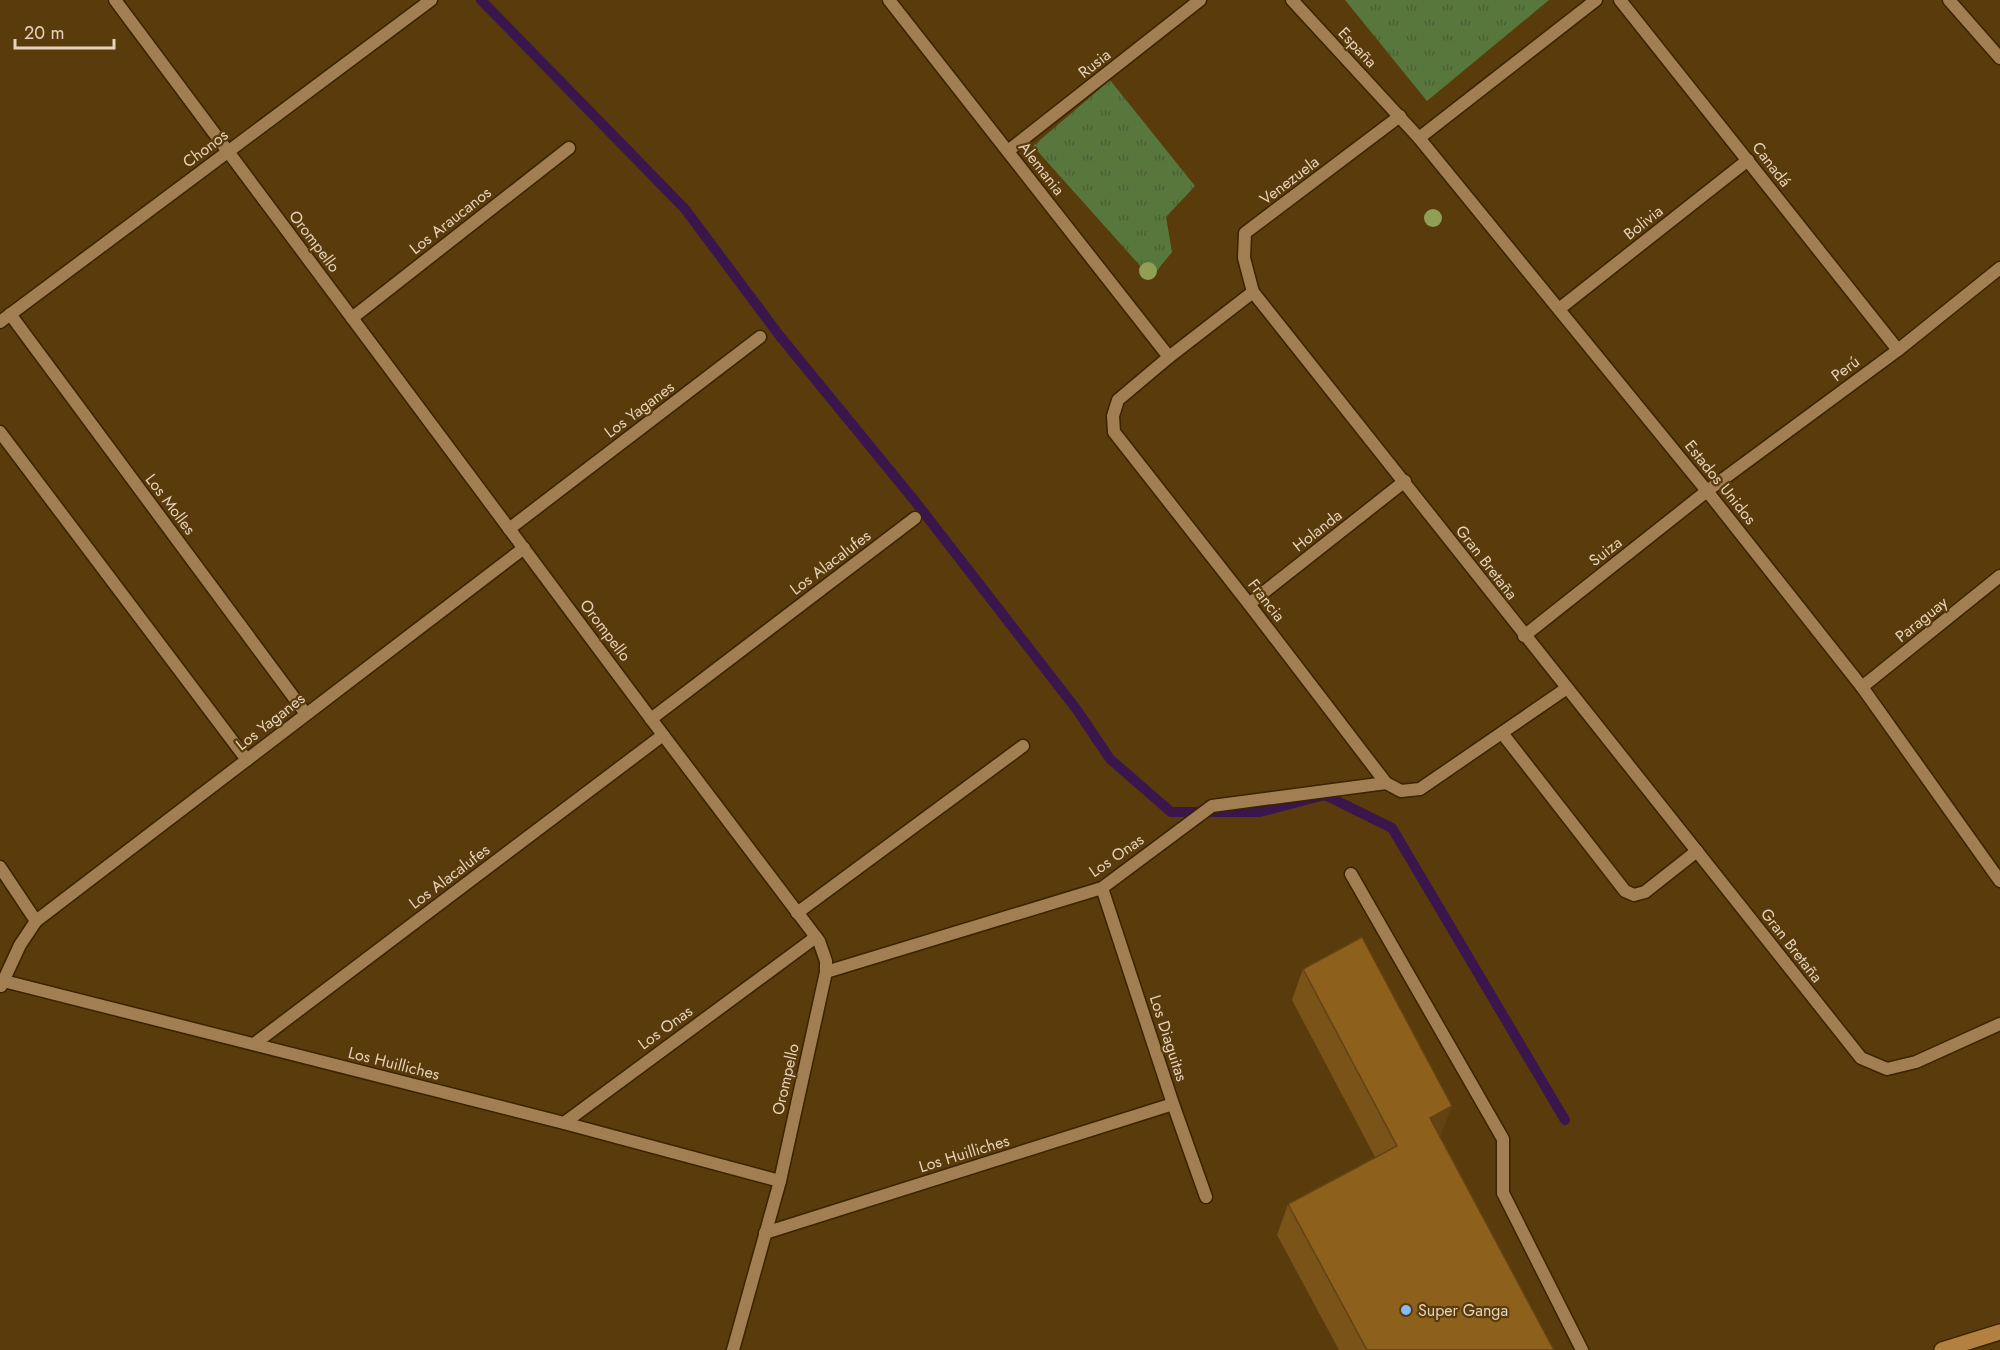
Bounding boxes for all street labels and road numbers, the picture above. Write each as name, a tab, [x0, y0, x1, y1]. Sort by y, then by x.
street label: España	[1333, 22, 1382, 73]
street label: Rusia	[1073, 43, 1115, 83]
street label: Chonos	[178, 124, 233, 173]
street label: Alemania	[1013, 136, 1070, 200]
street label: Canadá	[1747, 137, 1797, 192]
street label: Venezuela	[1255, 150, 1324, 210]
street label: Los Araucanos	[405, 181, 496, 260]
street label: Bolivia	[1619, 200, 1668, 245]
street label: Orompello	[284, 205, 346, 277]
street label: Perú	[1826, 350, 1864, 387]
street label: Los Yaganes	[600, 375, 679, 443]
street label: Estados Unidos	[1679, 435, 1762, 529]
street label: Los Molles	[140, 469, 201, 540]
street label: Holanda	[1288, 504, 1347, 557]
street label: Gran Bretaña	[1450, 520, 1523, 604]
street label: Los Alacalufes	[785, 524, 875, 600]
street label: Suiza	[1584, 531, 1627, 572]
street label: Francia	[1243, 574, 1291, 627]
street label: Paraguay	[1890, 591, 1953, 648]
street label: Orompello	[575, 594, 637, 666]
street label: Los Yaganes	[231, 687, 310, 756]
street label: Los Onas	[1084, 828, 1148, 883]
street label: Los Alacalufes	[404, 838, 494, 914]
street label: Gran Bretaña	[1755, 903, 1828, 987]
street label: Los Diaguitas	[1144, 992, 1193, 1084]
street label: Los Onas	[633, 1000, 697, 1055]
street label: Los Huilliches	[346, 1041, 442, 1086]
street label: Orompello	[766, 1041, 805, 1117]
street label: Los Huilliches	[916, 1129, 1012, 1178]

